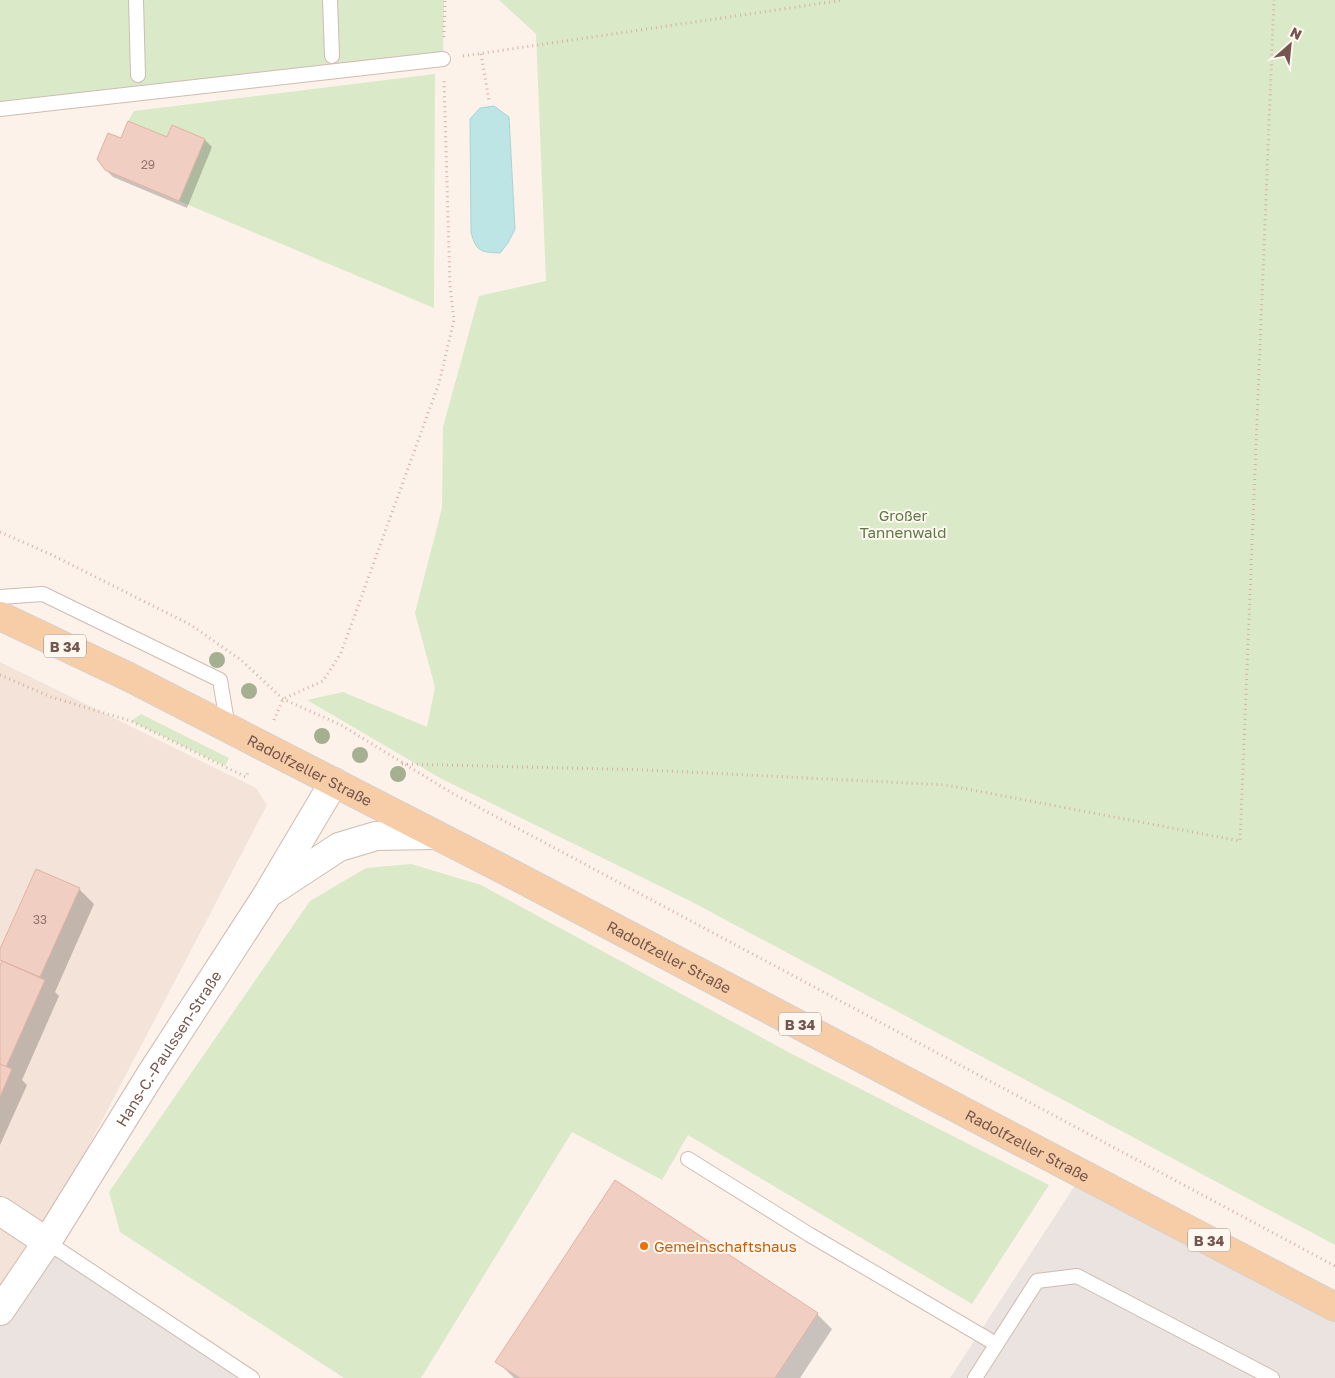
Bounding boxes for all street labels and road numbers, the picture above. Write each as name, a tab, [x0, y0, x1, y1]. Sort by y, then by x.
road number: B 34	[44, 634, 86, 658]
street label: Radolfzeller Straße	[244, 730, 375, 810]
street label: Radolfzeller Straße	[604, 917, 735, 997]
street label: Hans-C.-Paulssen-Straße	[112, 967, 225, 1130]
road number: B 34	[779, 1012, 821, 1036]
street label: Radolfzeller Straße	[962, 1105, 1093, 1185]
road number: B 34	[1188, 1228, 1230, 1252]

